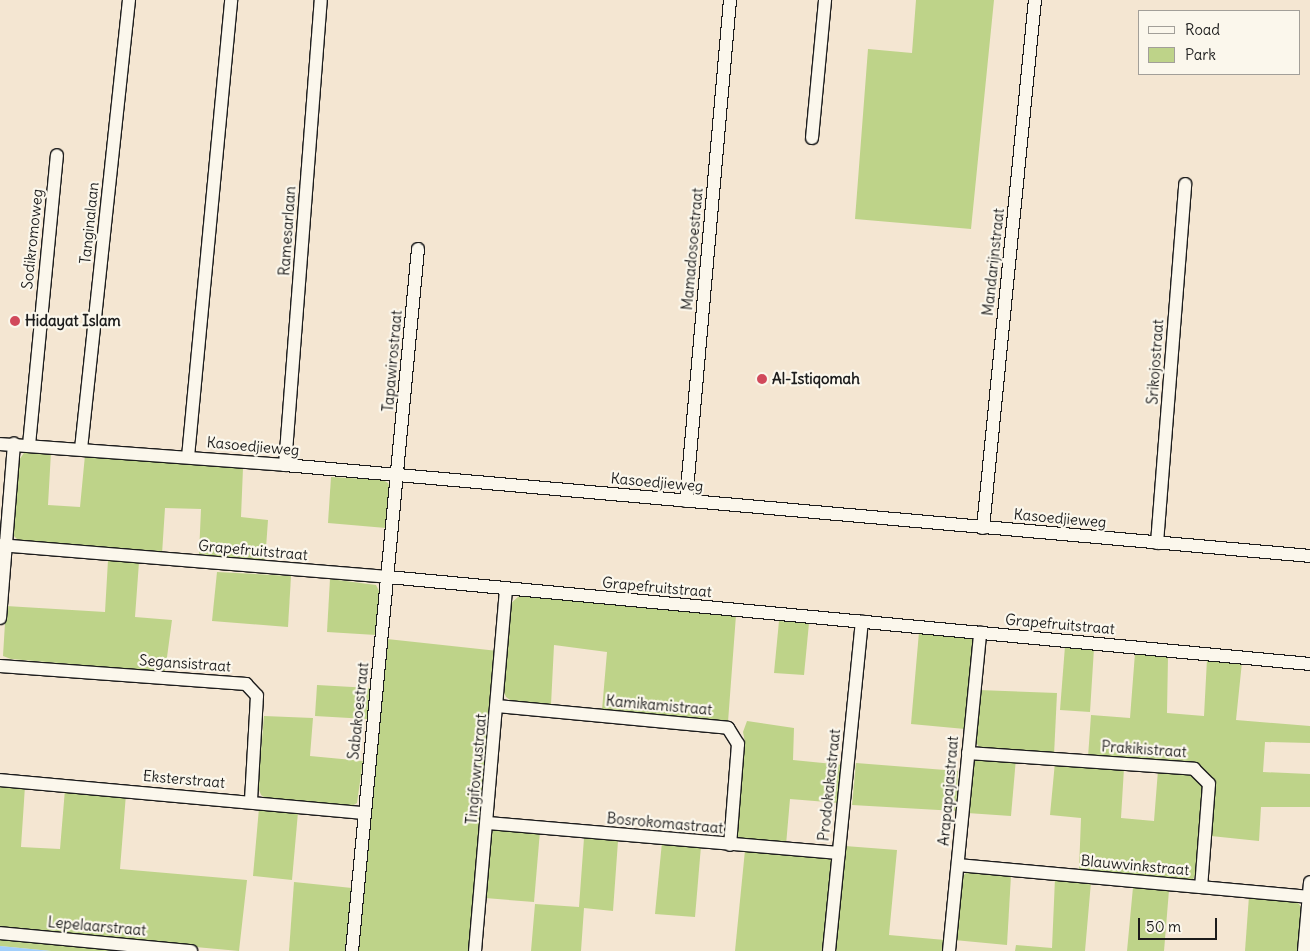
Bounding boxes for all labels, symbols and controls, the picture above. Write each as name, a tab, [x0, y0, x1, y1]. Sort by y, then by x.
legend	[1138, 10, 1300, 75]
text: Road	[1185, 20, 1220, 39]
text: Park	[1185, 45, 1216, 64]
street label: Tanginalaan	[76, 181, 102, 265]
street label: Ramesarlaan	[275, 186, 299, 276]
street label: Mamadosoestraat	[678, 187, 706, 311]
street label: Sodikromoweg	[18, 188, 46, 290]
street label: Mandarijnstraat	[978, 207, 1008, 317]
street label: Tapawirostraat	[379, 309, 405, 413]
place label: Hidayat Islam	[25, 312, 121, 330]
marker: Hidayat Islam	[9, 315, 21, 327]
street label: Srikojostraat	[1143, 319, 1167, 405]
place label: Al-Istiqomah	[772, 370, 860, 388]
marker: Al-Istiqomah	[756, 373, 768, 385]
street label: Kasoedjieweg	[206, 433, 300, 459]
street label: Kasoedjieweg	[610, 469, 704, 495]
street label: Kasoedjieweg	[1013, 505, 1107, 531]
street label: Grapefruitstraat	[197, 536, 309, 564]
street label: Grapefruitstraat	[601, 573, 713, 601]
street label: Grapefruitstraat	[1004, 610, 1116, 638]
street label: Segansistraat	[138, 651, 232, 675]
street label: Sabakoestraat	[344, 661, 372, 761]
street label: Kamikamistraat	[605, 691, 713, 719]
street label: Tingifowrustraat	[462, 713, 490, 825]
street label: Prodokakastraat	[814, 728, 844, 842]
street label: Arapapajastraat	[934, 735, 962, 847]
street label: Prakikistraat	[1101, 737, 1187, 761]
street label: Eksterstraat	[142, 766, 226, 792]
street label: Bosrokomastraat	[606, 809, 724, 837]
street label: Blauwvinkstraat	[1080, 851, 1190, 879]
scale bar	[1140, 908, 1219, 940]
street label: Lepelaarstraat	[47, 913, 147, 939]
text: 50 m	[1146, 917, 1181, 936]

